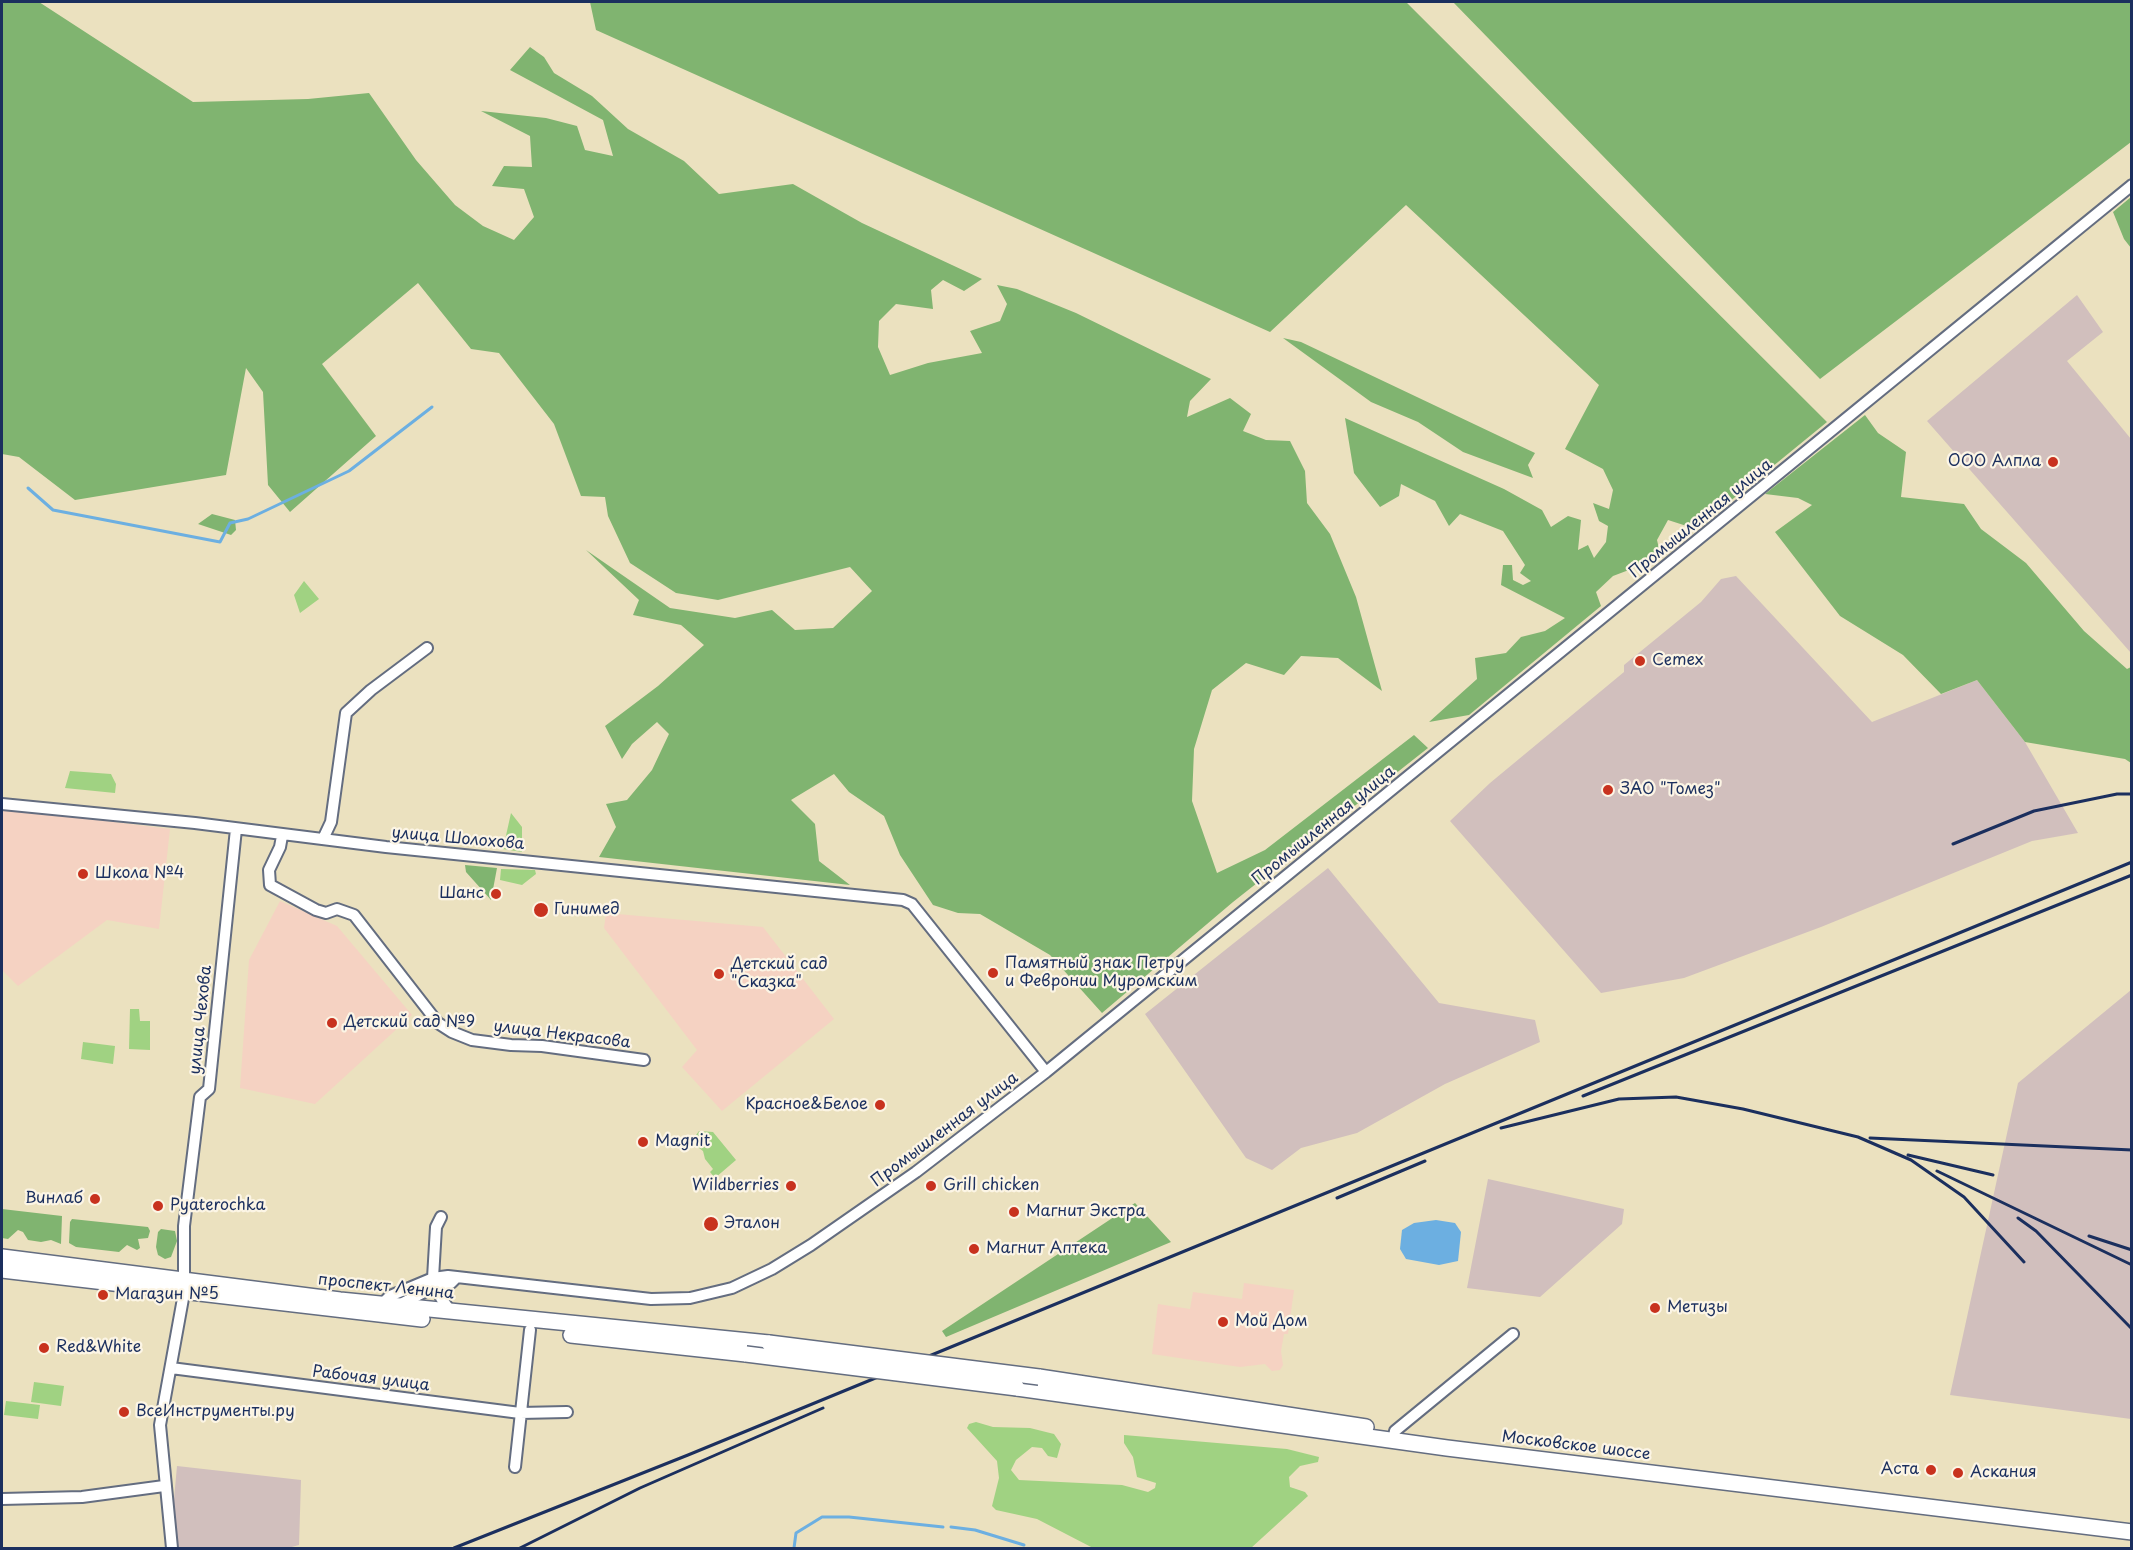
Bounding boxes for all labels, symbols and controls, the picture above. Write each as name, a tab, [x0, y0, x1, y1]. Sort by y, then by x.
place label: ООО Алпла	[1948, 452, 2041, 472]
street label: Промышленная улица	[1626, 455, 1776, 583]
marker: ООО Алпла	[2046, 455, 2060, 469]
place label: Cemex	[1652, 651, 1703, 671]
marker: Cemex	[1633, 654, 1647, 668]
street label: Промышленная улица	[1249, 762, 1399, 890]
place label: ЗАО "Томез"	[1620, 780, 1721, 800]
marker: ЗАО "Томез"	[1601, 783, 1615, 797]
street label: улица Шолохова	[391, 824, 525, 854]
place label: Школа №4	[95, 864, 184, 884]
marker: Школа №4	[76, 867, 90, 881]
place label: Шанс	[439, 884, 484, 904]
marker: Шанс	[489, 887, 503, 901]
place label: Гинимед	[554, 900, 620, 920]
marker: Гинимед	[532, 901, 550, 919]
place label: Памятный знак Петру и Февронии Муромским	[1005, 954, 1198, 992]
place label: Детский сад "Сказка"	[731, 955, 828, 993]
street label: улица Чехова	[186, 964, 216, 1076]
marker: Памятный знак Петру и Февронии Муромским	[986, 966, 1000, 980]
marker: Детский сад "Сказка"	[712, 967, 726, 981]
place label: Детский сад №9	[344, 1013, 475, 1033]
marker: Детский сад №9	[325, 1016, 339, 1030]
street label: улица Некрасова	[492, 1017, 632, 1053]
street label: Промышленная улица	[868, 1069, 1022, 1191]
place label: Красное&Белое	[746, 1095, 868, 1115]
marker: Красное&Белое	[873, 1098, 887, 1112]
place label: Magnit	[655, 1132, 710, 1152]
marker: Magnit	[636, 1135, 650, 1149]
place label: Wildberries	[692, 1176, 779, 1196]
place label: Grill chicken	[943, 1176, 1039, 1196]
marker: Wildberries	[784, 1179, 798, 1193]
marker: Grill chicken	[924, 1179, 938, 1193]
place label: Винлаб	[25, 1189, 83, 1209]
marker: Винлаб	[88, 1192, 102, 1206]
place label: Pyaterochka	[170, 1196, 265, 1216]
marker: Pyaterochka	[151, 1199, 165, 1213]
place label: Магнит Экстра	[1026, 1202, 1145, 1222]
marker: Магнит Экстра	[1007, 1205, 1021, 1219]
place label: Эталон	[724, 1214, 780, 1234]
marker: Эталон	[702, 1215, 720, 1233]
place label: Магнит Аптека	[986, 1239, 1107, 1259]
marker: Магнит Аптека	[967, 1242, 981, 1256]
street label: проспект Ленина	[317, 1270, 455, 1304]
place label: Магазин №5	[115, 1285, 219, 1305]
marker: Магазин №5	[96, 1288, 110, 1302]
place label: Метизы	[1667, 1298, 1728, 1318]
marker: Метизы	[1648, 1301, 1662, 1315]
place label: Мой Дом	[1235, 1312, 1308, 1332]
marker: Мой Дом	[1216, 1315, 1230, 1329]
place label: Red&White	[56, 1338, 141, 1358]
marker: Red&White	[37, 1341, 51, 1355]
street label: Рабочая улица	[311, 1362, 431, 1396]
place label: ВсеИнструменты.ру	[136, 1402, 295, 1422]
marker: ВсеИнструменты.ру	[117, 1405, 131, 1419]
street label: Московское шоссе	[1501, 1427, 1651, 1465]
place label: Аста	[1881, 1460, 1919, 1480]
marker: Аста	[1924, 1463, 1938, 1477]
place label: Аскания	[1970, 1463, 2037, 1483]
marker: Аскания	[1951, 1466, 1965, 1480]

